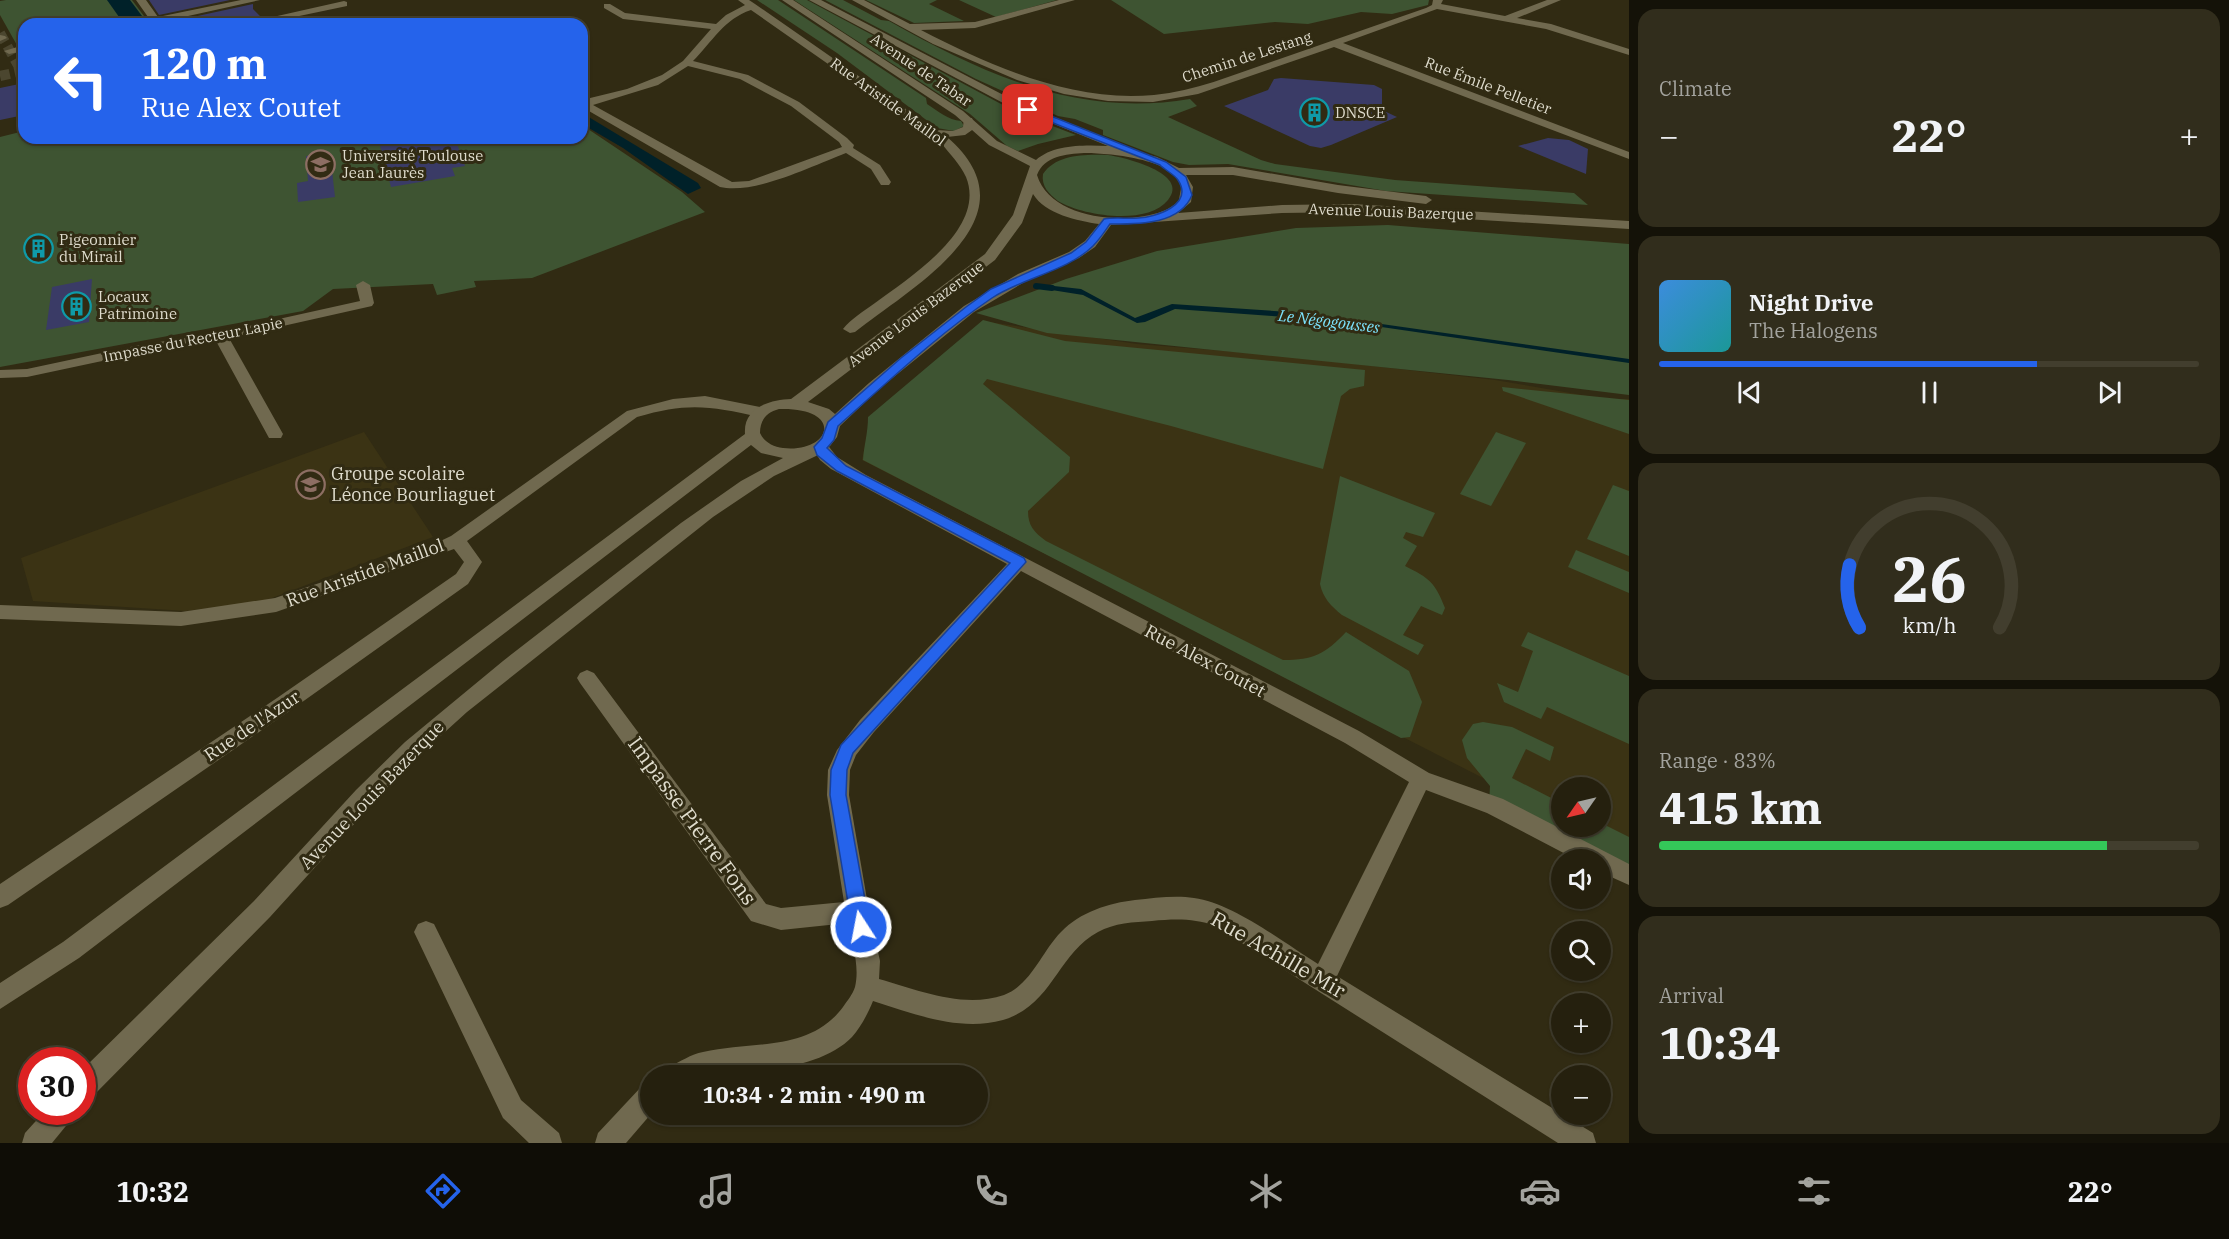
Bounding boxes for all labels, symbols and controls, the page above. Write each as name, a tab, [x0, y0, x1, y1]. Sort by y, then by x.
street label: Chemin de Lestang	[1180, 27, 1314, 86]
street label: Avenue de Tabar	[867, 29, 976, 111]
text: 120 m	[141, 36, 267, 91]
icon: left	[42, 42, 120, 120]
street label: Rue Aristide Maillol	[827, 53, 950, 150]
street label: Rue Émile Pelletier	[1422, 53, 1555, 119]
text: Climate	[1659, 75, 1732, 102]
pin	[1002, 84, 1053, 135]
text: Rue Alex Coutet	[141, 89, 341, 124]
icon: arrive	[1011, 93, 1044, 126]
building icon: DNSCE	[1298, 97, 1330, 129]
place label: DNSCE	[1335, 103, 1385, 122]
text: 22°	[1891, 106, 1967, 164]
text: −	[1659, 114, 1679, 157]
text: +	[2179, 114, 2199, 157]
place label: Université Toulouse Jean Jaurès	[342, 146, 483, 182]
school or university icon: Université Toulouse Jean Jaurès	[305, 149, 337, 181]
street label: Avenue Louis Bazerque	[1308, 199, 1474, 224]
place label: Pigeonnier du Mirail	[59, 230, 137, 266]
building icon: Pigeonnier du Mirail	[22, 233, 54, 265]
street label: Avenue Louis Bazerque	[844, 256, 987, 371]
place label: Locaux Patrimoine	[98, 287, 177, 323]
text: Night Drive	[1749, 288, 1874, 317]
building icon: Locaux Patrimoine	[61, 290, 93, 322]
water label: Le Négogousses	[1276, 305, 1381, 337]
street label: Impasse du Recteur Lapie	[102, 313, 284, 366]
text: The Halogens	[1749, 317, 1878, 344]
icon: previous	[1733, 376, 1766, 409]
icon: pause	[1913, 376, 1946, 409]
icon: next	[2093, 376, 2126, 409]
place label: Groupe scolaire Léonce Bourliaguet	[331, 462, 495, 506]
school or university icon: Groupe scolaire Léonce Bourliaguet	[294, 468, 326, 500]
street label: Rue Aristide Maillol	[283, 533, 447, 612]
text: 26	[1892, 539, 1966, 620]
text: km/h	[1902, 612, 1956, 640]
street label: Rue Alex Coutet	[1141, 619, 1270, 702]
street label: Rue de l'Azur	[199, 685, 304, 766]
street label: Avenue Louis Bazerque	[295, 715, 449, 874]
street label: Impasse Pierre Fons	[622, 731, 763, 910]
text: Range · 83%	[1659, 747, 1776, 774]
north arrow	[1551, 777, 1611, 837]
map controls	[1551, 777, 1611, 1125]
text: 415 km	[1659, 778, 1822, 836]
button: sound	[1551, 849, 1611, 909]
position arrow	[829, 895, 893, 959]
street label: Rue Achille Mir	[1206, 904, 1351, 1004]
button: search	[1551, 921, 1611, 981]
text: Arrival	[1659, 982, 1724, 1009]
button: +	[1551, 993, 1611, 1053]
text: 10:34	[1659, 1013, 1781, 1071]
speed limit sign: 30	[18, 1047, 96, 1125]
button: −	[1551, 1065, 1611, 1125]
text: 10:34 · 2 min · 490 m	[702, 1080, 926, 1109]
icon: directions	[422, 1170, 464, 1212]
icon: music	[696, 1170, 738, 1212]
icon: phone	[970, 1170, 1012, 1212]
icon: climate	[1245, 1170, 1287, 1212]
icon: car	[1519, 1170, 1561, 1212]
icon: filters	[1793, 1170, 1835, 1212]
text: 10:32	[116, 1174, 189, 1209]
text: 22°	[2068, 1174, 2113, 1209]

